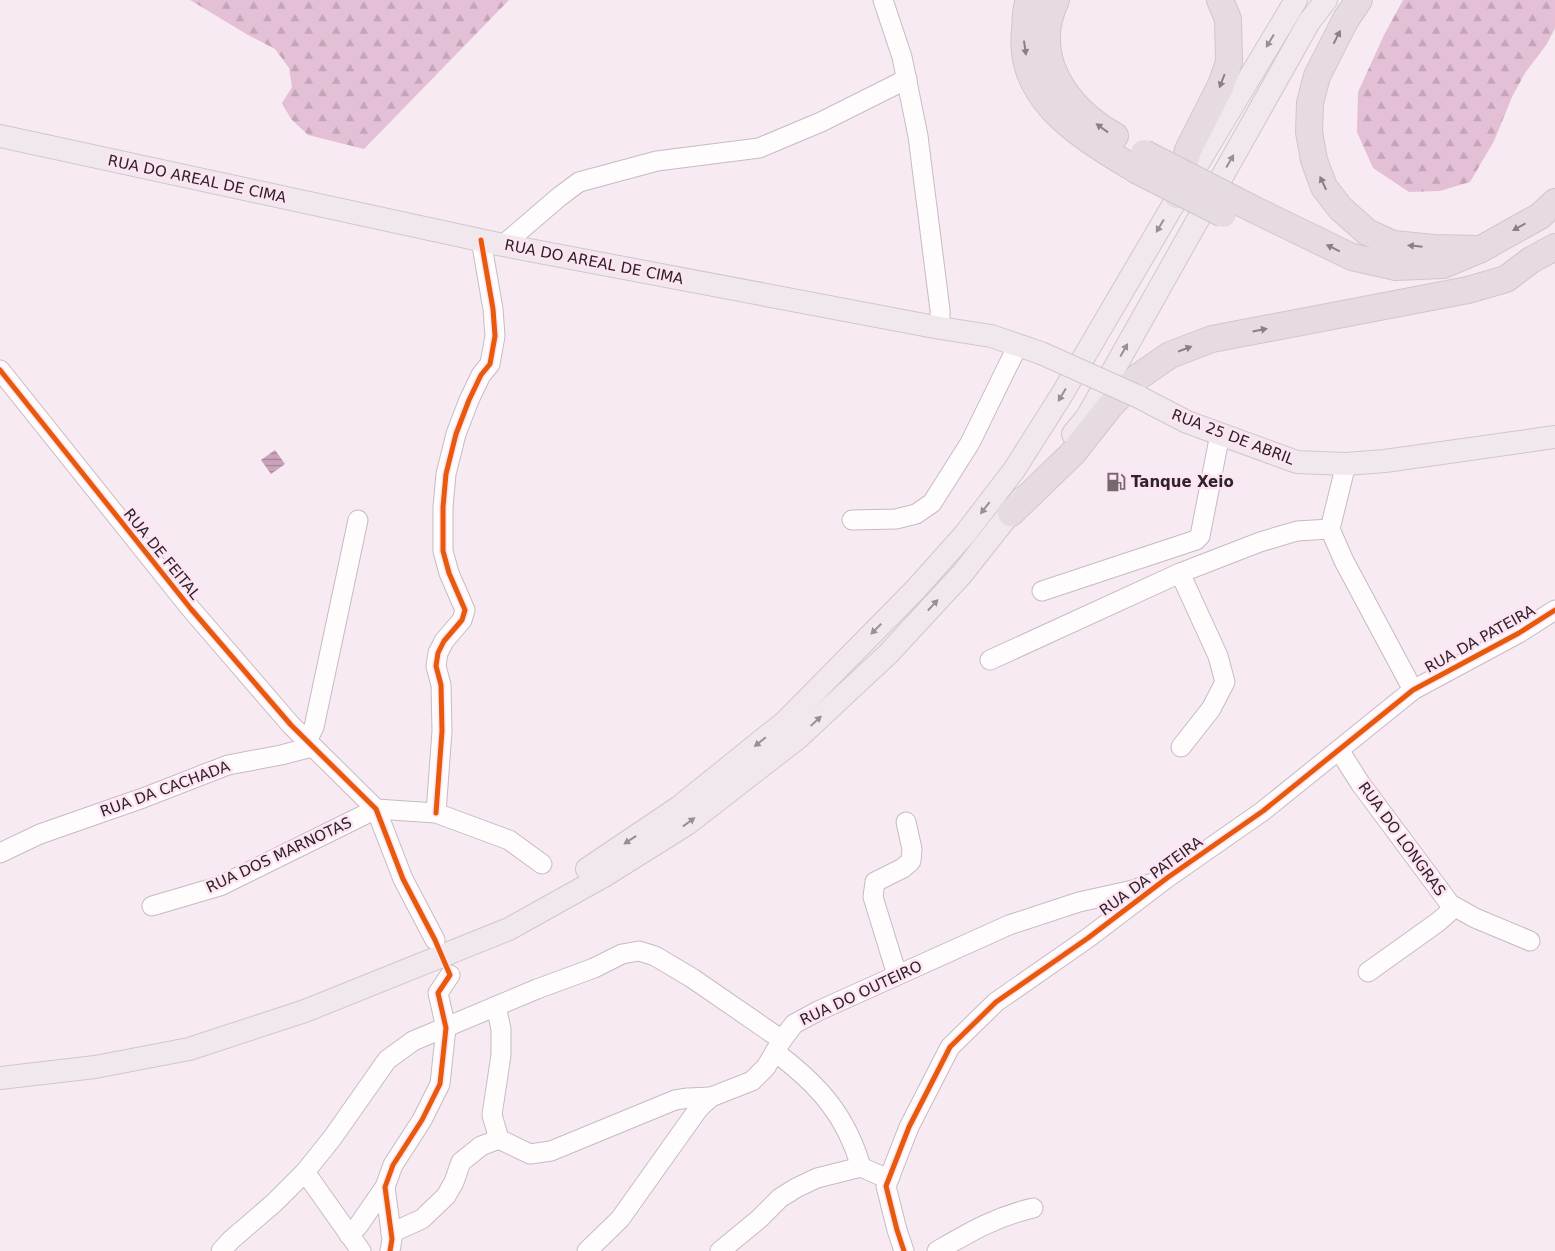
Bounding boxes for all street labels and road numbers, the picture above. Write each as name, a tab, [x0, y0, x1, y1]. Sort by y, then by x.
street label: RUA DO AREAL DE CIMA	[106, 151, 289, 207]
street label: RUA DO AREAL DE CIMA	[503, 236, 686, 288]
street label: RUA 25 DE ABRIL	[1169, 405, 1297, 469]
street label: RUA DE FEITAL	[120, 505, 204, 603]
street label: RUA DA PATEIRA	[1422, 601, 1539, 677]
street label: RUA DA CACHADA	[98, 757, 233, 821]
street label: RUA DO LONGRAS	[1355, 778, 1449, 900]
street label: RUA DOS MARNOTAS	[203, 813, 355, 897]
street label: RUA DA PATEIRA	[1096, 832, 1207, 919]
street label: RUA DO OUTEIRO	[797, 957, 925, 1029]

